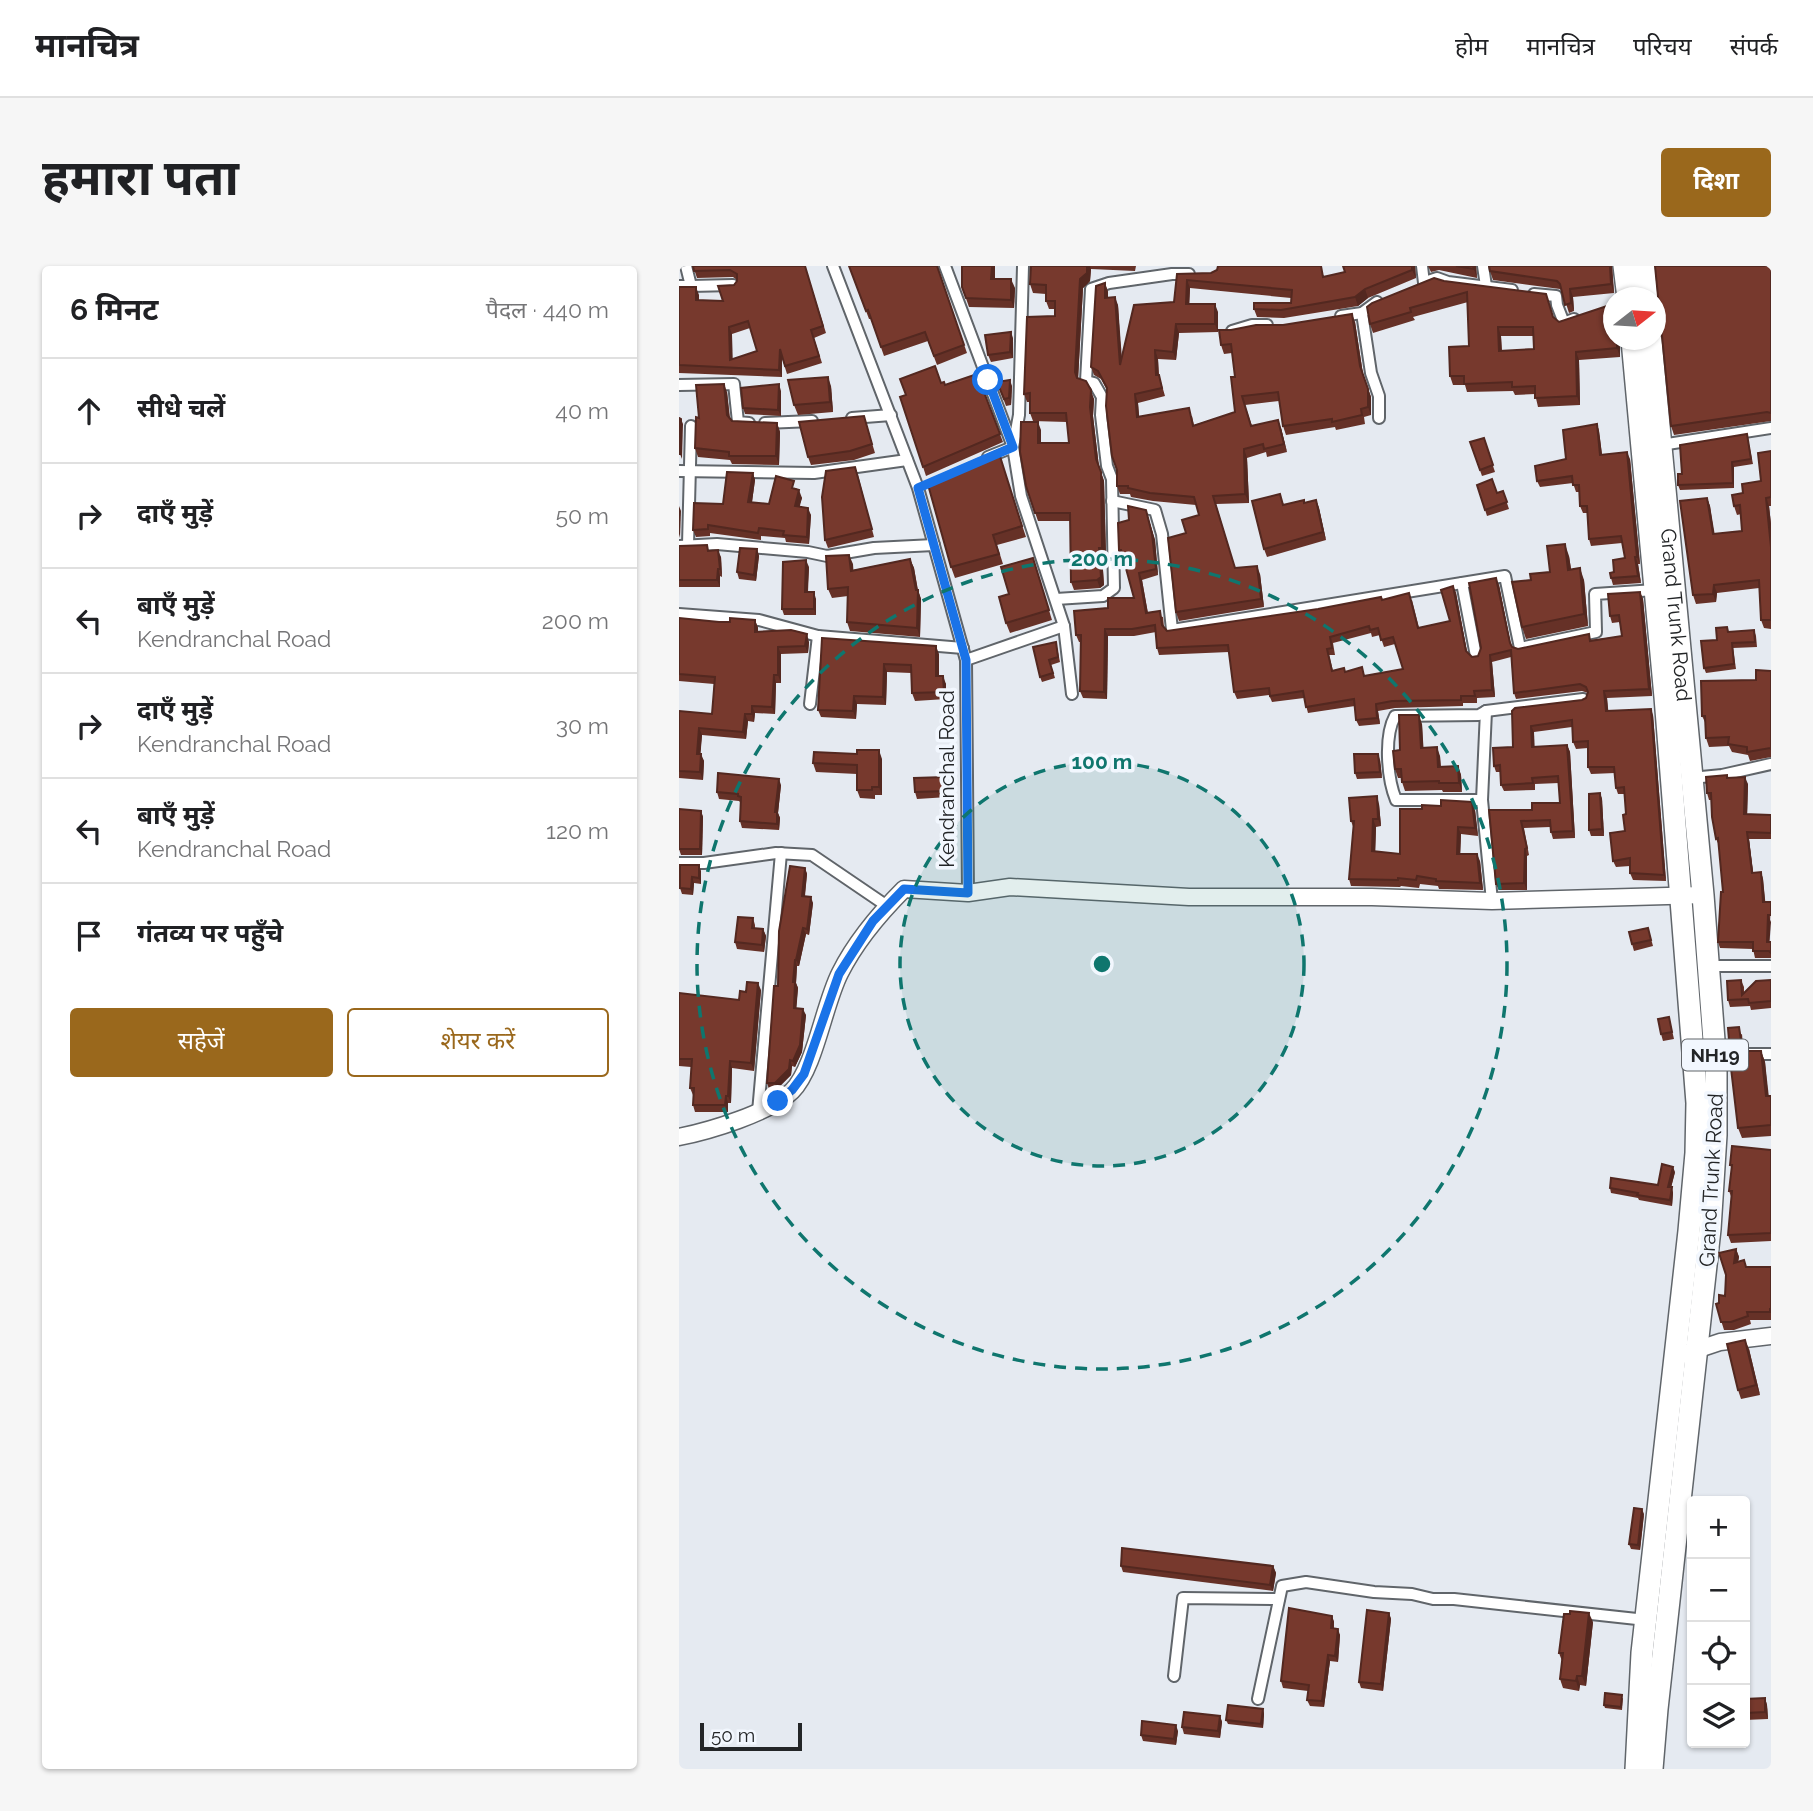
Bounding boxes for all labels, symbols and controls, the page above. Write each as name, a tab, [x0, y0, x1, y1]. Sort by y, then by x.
text: मानचित्र	[35, 26, 139, 65]
text: होम	[1455, 32, 1488, 61]
text: मानचित्र	[1526, 32, 1595, 61]
text: परिचय	[1633, 32, 1692, 61]
text: संपर्क	[1730, 32, 1778, 61]
button: दिशा	[1661, 148, 1771, 217]
text: हमारा पता	[42, 149, 239, 206]
north arrow	[1603, 287, 1666, 350]
text: 6 मिनट	[70, 292, 158, 327]
text: पैदल · 440 m	[486, 296, 609, 323]
route start	[972, 364, 1003, 395]
icon: ahead	[70, 392, 108, 430]
text: सीधे चलें	[137, 393, 225, 423]
text: 40 m	[555, 397, 609, 424]
icon: right	[70, 497, 108, 535]
text: दाएँ मुड़ें	[137, 498, 213, 528]
text: 50 m	[555, 502, 609, 529]
street label: Grand Trunk Road	[1656, 527, 1697, 702]
text: 200 m	[1071, 546, 1133, 571]
text: बाएँ मुड़ें	[137, 590, 215, 620]
icon: left	[70, 602, 108, 640]
text: 200 m	[542, 607, 609, 634]
text: Kendranchal Road	[137, 625, 331, 652]
street label: Kendranchal Road	[934, 690, 959, 868]
text: दाएँ मुड़ें	[137, 695, 213, 725]
icon: right	[70, 707, 108, 745]
text: 30 m	[556, 712, 609, 739]
text: Kendranchal Road	[137, 730, 331, 757]
text: 100 m	[1072, 749, 1132, 774]
text: बाएँ मुड़ें	[137, 800, 215, 830]
icon: left	[70, 812, 108, 850]
text: 120 m	[546, 817, 609, 844]
text: Kendranchal Road	[137, 835, 331, 862]
icon: arrive	[70, 917, 108, 955]
text: गंतव्य पर पहुँचे	[137, 918, 283, 948]
centre of rings	[1090, 952, 1114, 976]
button: सहेजें	[70, 1008, 333, 1077]
button: शेयर करें	[347, 1008, 609, 1077]
road number: NH19	[1682, 1040, 1748, 1070]
route end	[762, 1085, 793, 1116]
street label: Grand Trunk Road	[1694, 1093, 1728, 1267]
map controls	[1687, 1496, 1750, 1748]
button: +	[1687, 1496, 1750, 1559]
button: −	[1687, 1559, 1750, 1622]
button: locate	[1687, 1622, 1750, 1685]
button: layers	[1687, 1685, 1750, 1748]
scale bar	[700, 1720, 801, 1752]
text: 50 m	[711, 1724, 755, 1746]

